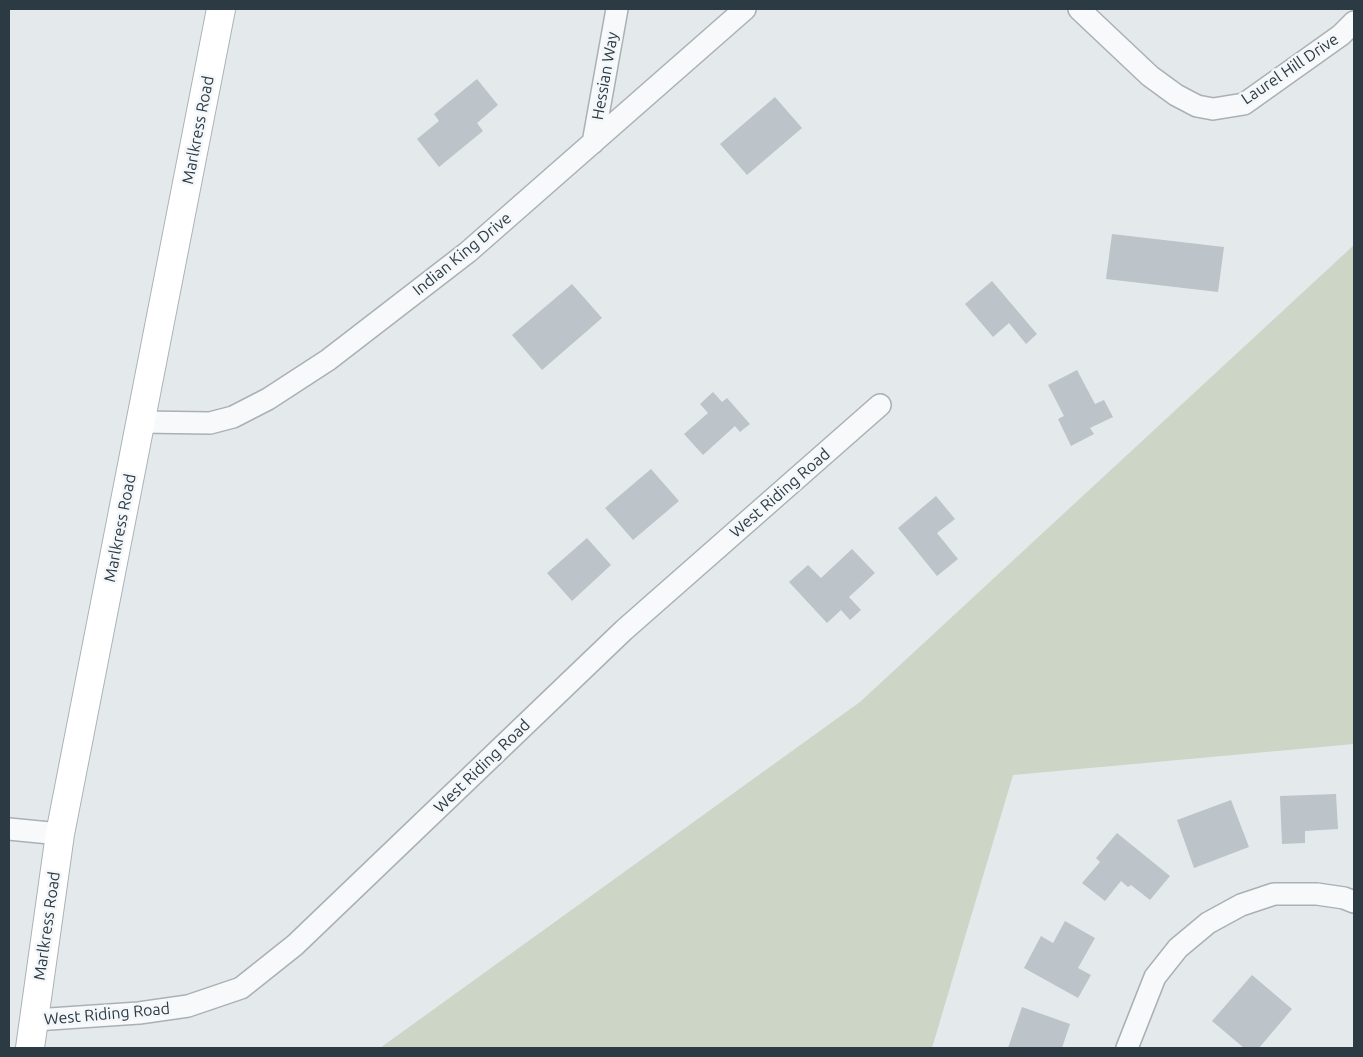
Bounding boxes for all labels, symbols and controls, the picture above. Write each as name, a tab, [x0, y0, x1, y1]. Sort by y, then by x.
street label: Laurel Hill Drive	[1238, 29, 1342, 109]
street label: Hessian Way	[588, 30, 622, 122]
street label: Marlkress Road	[178, 74, 218, 186]
street label: Indian King Drive	[409, 208, 515, 300]
street label: West Riding Road	[726, 444, 834, 542]
street label: Marlkress Road	[100, 472, 140, 584]
street label: West Riding Road	[430, 715, 534, 817]
street label: Marlkress Road	[30, 870, 64, 982]
street label: West Riding Road	[43, 999, 171, 1029]

